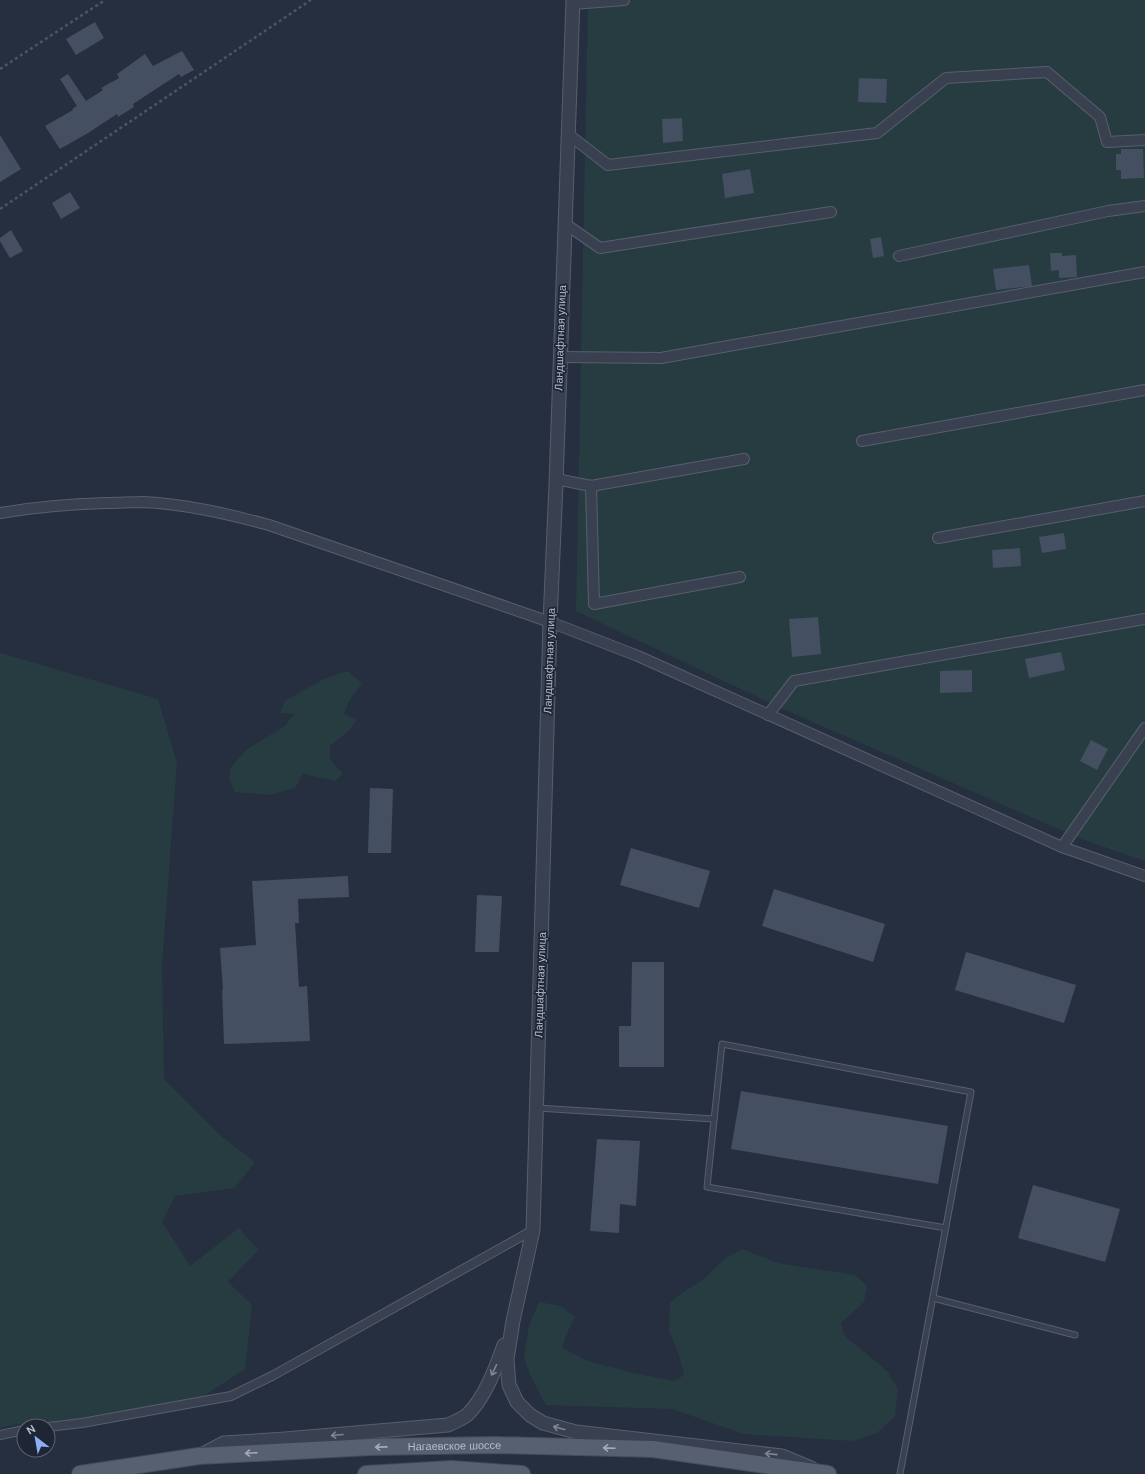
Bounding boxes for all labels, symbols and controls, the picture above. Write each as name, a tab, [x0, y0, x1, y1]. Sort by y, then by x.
street label: Ландшафтная улица	[551, 284, 569, 391]
street label: Ландшафтная улица	[540, 607, 558, 714]
street label: Ландшафтная улица	[531, 931, 549, 1038]
one-way arrow	[490, 1364, 497, 1376]
north arrow	[16, 1418, 56, 1458]
text: N	[24, 1421, 38, 1437]
one-way arrow	[553, 1423, 566, 1431]
one-way arrow	[330, 1431, 343, 1439]
street label: Нагаевское шоссе	[408, 1438, 501, 1453]
one-way arrow	[375, 1443, 388, 1451]
one-way arrow	[603, 1444, 616, 1452]
one-way arrow	[245, 1449, 258, 1457]
one-way arrow	[765, 1451, 778, 1458]

